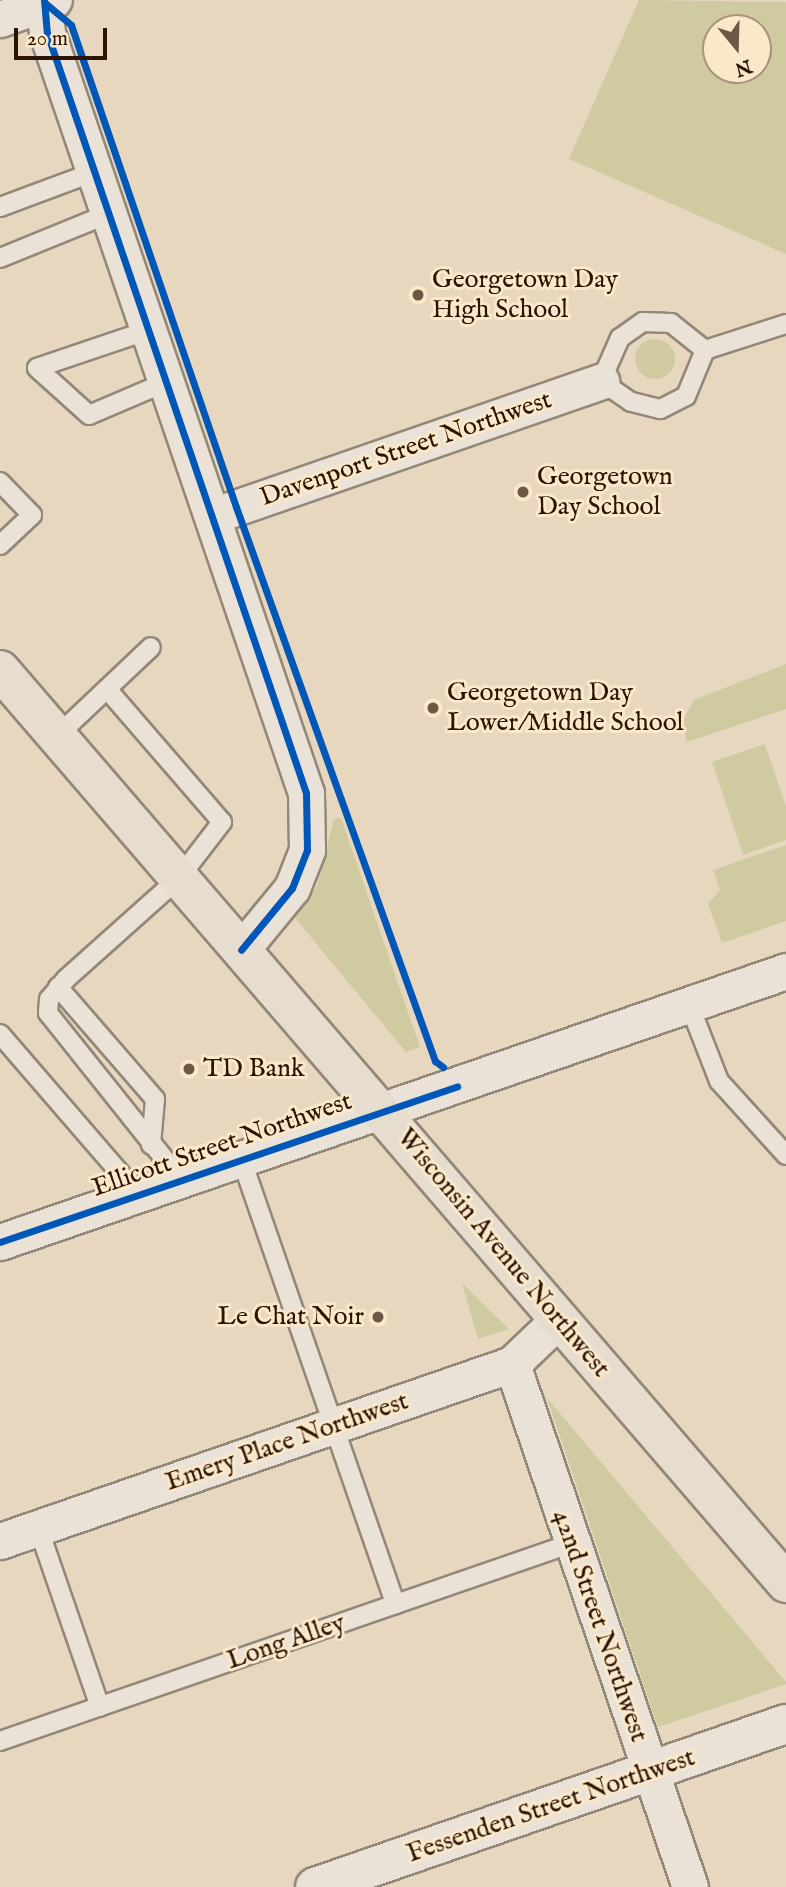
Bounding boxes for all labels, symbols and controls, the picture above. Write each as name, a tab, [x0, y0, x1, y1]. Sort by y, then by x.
scale bar	[18, 14, 110, 58]
north arrow	[702, 14, 772, 84]
text: 20 m	[27, 26, 68, 53]
text: N	[732, 53, 755, 81]
place label: Georgetown Day High School	[432, 264, 618, 326]
marker: Georgetown Day High School	[410, 287, 426, 303]
street label: Davenport Street Northwest	[256, 384, 556, 514]
place label: Georgetown Day School	[537, 461, 673, 522]
marker: Georgetown Day School	[515, 484, 531, 500]
place label: Georgetown Day Lower/Middle School	[447, 677, 684, 738]
marker: Georgetown Day Lower/Middle School	[425, 700, 441, 716]
place label: TD Bank	[203, 1053, 305, 1085]
marker: TD Bank	[181, 1061, 197, 1077]
street label: Ellicott Street Northwest	[88, 1086, 356, 1204]
street label: Wisconsin Avenue Northwest	[390, 1122, 616, 1384]
place label: Le Chat Noir	[217, 1301, 364, 1333]
marker: Le Chat Noir	[370, 1309, 386, 1325]
street label: Emery Place Northwest	[162, 1386, 412, 1498]
street label: 42nd Street Northwest	[546, 1506, 654, 1746]
street label: Long Alley	[223, 1607, 349, 1677]
street label: Fessenden Street Northwest	[403, 1742, 699, 1870]

